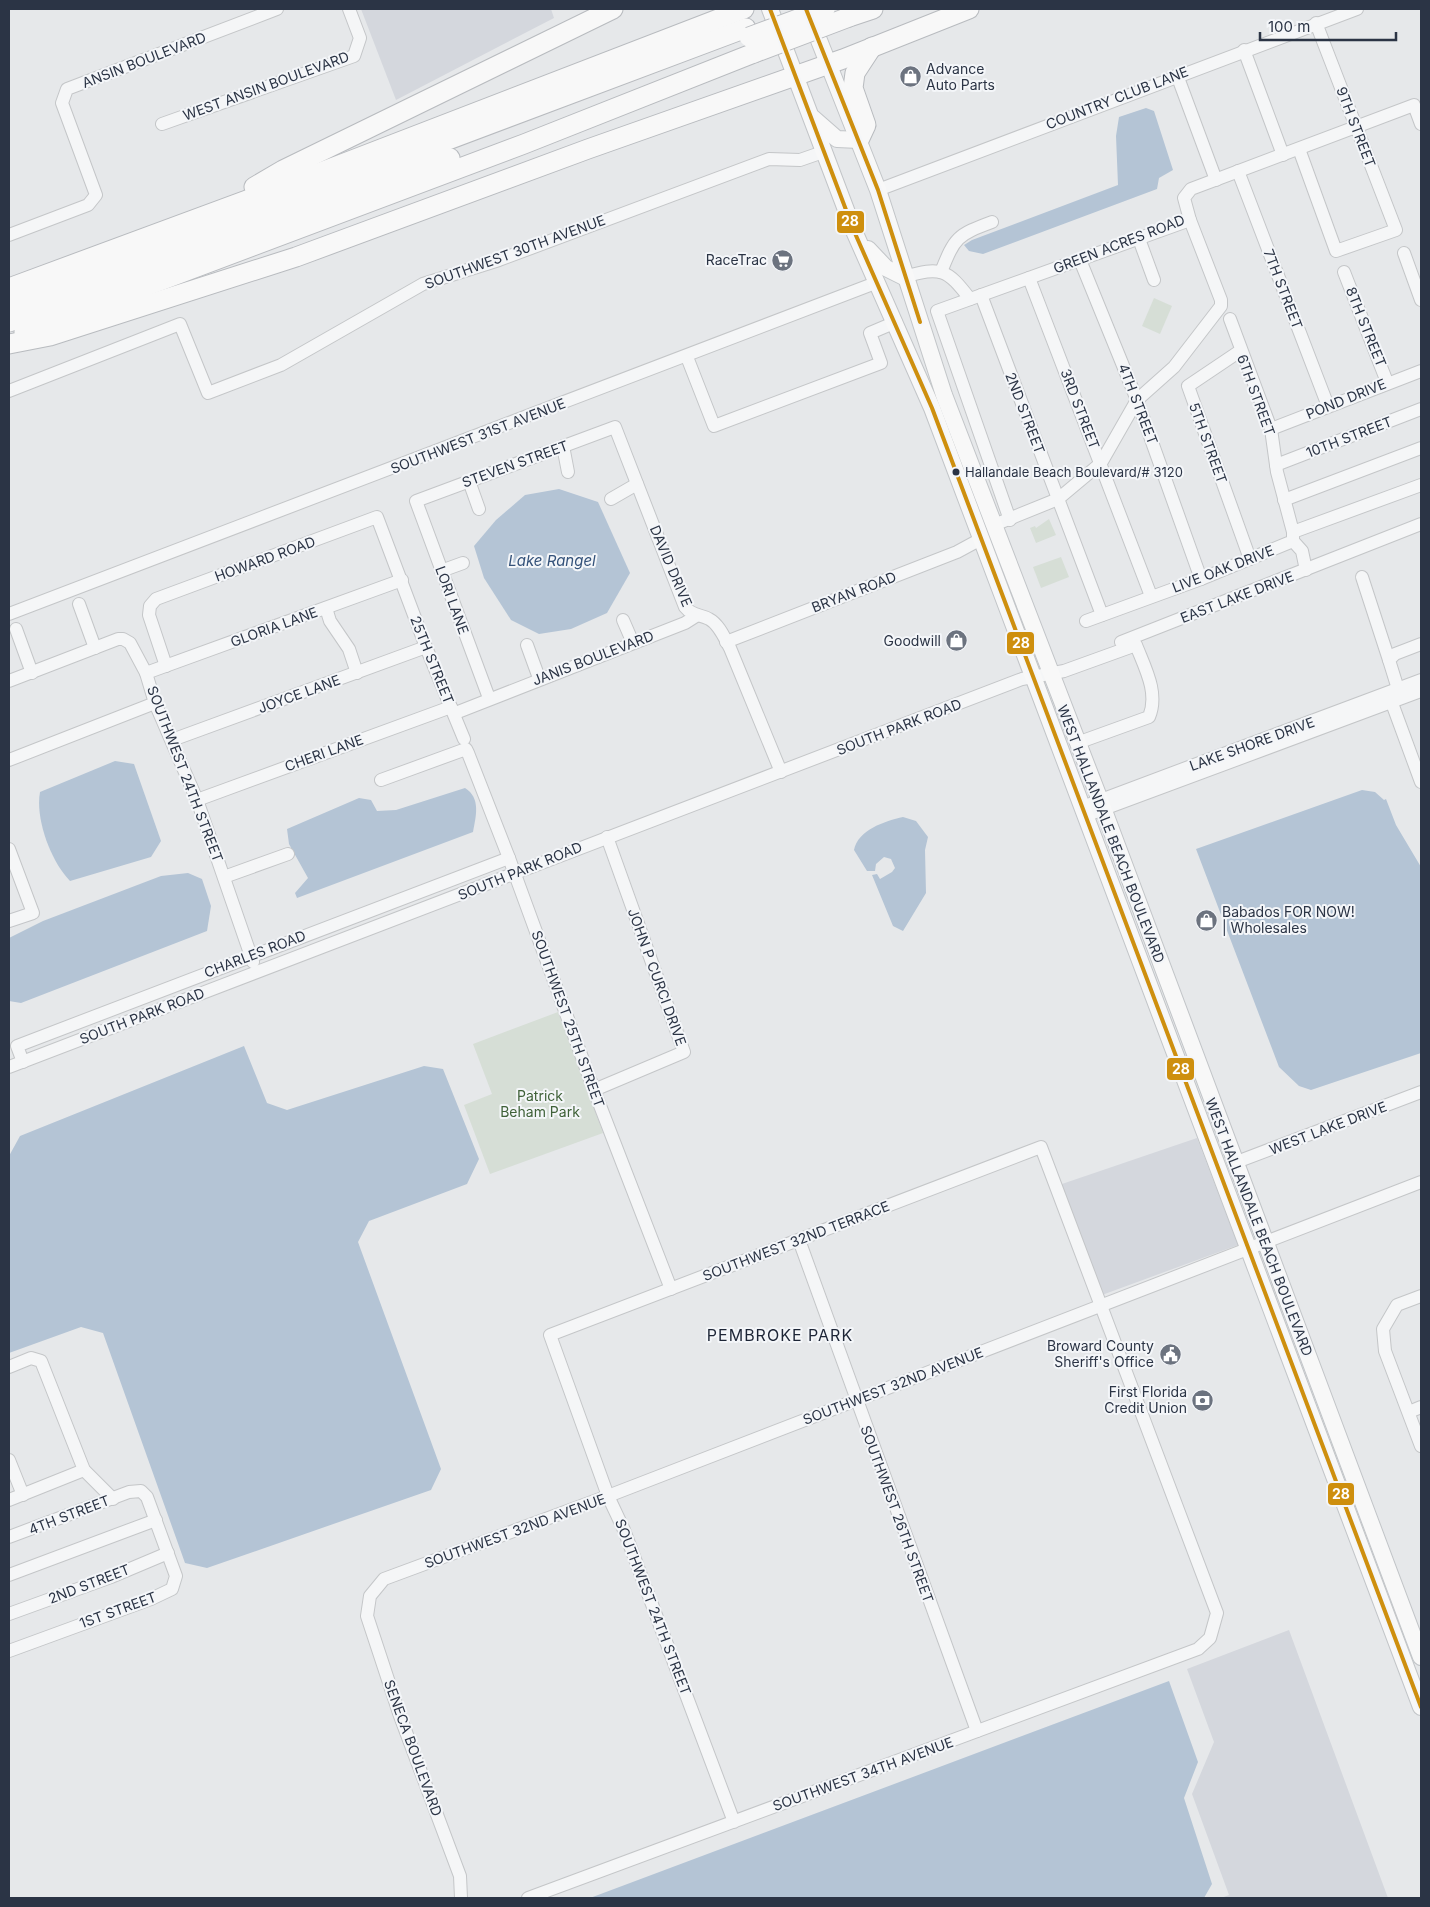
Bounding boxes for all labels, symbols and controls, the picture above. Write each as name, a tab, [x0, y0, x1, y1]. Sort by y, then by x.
scale bar	[1260, 10, 1396, 42]
text: 100 m	[1268, 17, 1310, 36]
street label: ANSIN BOULEVARD	[79, 28, 208, 91]
street label: WEST ANSIN BOULEVARD	[180, 47, 351, 124]
place label: Advance Auto Parts	[926, 60, 995, 93]
street label: COUNTRY CLUB LANE	[1043, 62, 1190, 133]
shop icon: Advance Auto Parts	[898, 65, 922, 89]
street label: 9TH STREET	[1333, 84, 1380, 170]
line badge: 28	[836, 210, 865, 234]
street label: SOUTHWEST 30TH AVENUE	[422, 211, 607, 292]
street label: GREEN ACRES ROAD	[1051, 211, 1187, 276]
text: 28	[841, 212, 859, 229]
street label: 7TH STREET	[1260, 246, 1306, 331]
supermarket icon: RaceTrac	[771, 248, 795, 272]
place label: RaceTrac	[706, 251, 767, 268]
street label: 8TH STREET	[1343, 284, 1390, 369]
street label: 6TH STREET	[1234, 352, 1279, 438]
street label: 4TH STREET	[1115, 361, 1162, 447]
street label: 3RD STREET	[1057, 366, 1104, 451]
street label: 2ND STREET	[1002, 370, 1049, 456]
street label: POND DRIVE	[1303, 375, 1388, 422]
street label: SOUTHWEST 31ST AVENUE	[388, 394, 568, 477]
street label: 5TH STREET	[1186, 400, 1231, 486]
street label: 10TH STREET	[1303, 412, 1394, 461]
street label: STEVEN STREET	[459, 436, 570, 491]
place label: Hallandale Beach Boulevard/# 3120	[965, 464, 1183, 480]
marker: Hallandale Beach Boulevard/# 3120	[951, 467, 961, 477]
street label: DAVID DRIVE	[647, 523, 696, 609]
street label: HOWARD ROAD	[212, 532, 317, 585]
street label: LIVE OAK DRIVE	[1169, 541, 1276, 596]
water label: Lake Rangel	[508, 551, 596, 570]
street label: LORI LANE	[432, 563, 473, 636]
street label: EAST LAKE DRIVE	[1178, 567, 1296, 626]
street label: BRYAN ROAD	[809, 568, 899, 615]
street label: GLORIA LANE	[228, 603, 320, 650]
street label: 25TH STREET	[407, 613, 458, 706]
street label: JANIS BOULEVARD	[530, 627, 656, 689]
shop icon: Goodwill	[945, 629, 969, 653]
line badge: 28	[1006, 631, 1035, 655]
place label: Goodwill	[884, 632, 941, 649]
text: 28	[1012, 634, 1030, 651]
street label: JOYCE LANE	[255, 671, 342, 716]
street label: SOUTHWEST 24TH STREET	[144, 683, 227, 864]
street label: SOUTH PARK ROAD	[834, 695, 964, 758]
street label: WEST HALLANDALE BEACH BOULEVARD	[1054, 702, 1169, 965]
street label: LAKE SHORE DRIVE	[1187, 713, 1317, 774]
street label: CHERI LANE	[282, 730, 365, 775]
street label: SOUTH PARK ROAD	[455, 838, 584, 903]
place label: Babados FOR NOW! | Wholesales	[1222, 903, 1355, 936]
street label: JOHN P CURCI DRIVE	[625, 906, 690, 1048]
shop icon: Babados FOR NOW! | Wholesales	[1194, 908, 1218, 932]
street label: CHARLES ROAD	[202, 926, 308, 981]
street label: SOUTHWEST 25TH STREET	[528, 928, 608, 1110]
street label: SOUTH PARK ROAD	[77, 984, 207, 1047]
line badge: 28	[1166, 1057, 1195, 1081]
text: 28	[1172, 1060, 1190, 1077]
park label: Patrick Beham Park	[500, 1087, 580, 1120]
street label: WEST HALLANDALE BEACH BOULEVARD	[1202, 1095, 1317, 1358]
street label: WEST LAKE DRIVE	[1267, 1097, 1389, 1158]
street label: SOUTHWEST 32ND TERRACE	[700, 1197, 892, 1284]
district label: PEMBROKE PARK	[707, 1325, 853, 1345]
place label: Broward County Sheriff's Office	[1047, 1337, 1154, 1370]
public building icon: Broward County Sheriff's Office	[1158, 1342, 1182, 1366]
street label: SOUTHWEST 32ND AVENUE	[800, 1343, 985, 1428]
place label: First Florida Credit Union	[1104, 1383, 1187, 1416]
bank icon: First Florida Credit Union	[1191, 1388, 1215, 1412]
street label: SOUTHWEST 26TH STREET	[857, 1423, 937, 1605]
line badge: 28	[1327, 1482, 1355, 1506]
text: 28	[1332, 1485, 1350, 1502]
street label: SOUTHWEST 32ND AVENUE	[422, 1490, 608, 1571]
street label: 4TH STREET	[26, 1491, 112, 1538]
street label: SOUTHWEST 24TH STREET	[612, 1516, 695, 1697]
street label: 2ND STREET	[46, 1560, 132, 1607]
street label: 1ST STREET	[77, 1588, 159, 1631]
street label: SENECA BOULEVARD	[381, 1677, 446, 1818]
street label: SOUTHWEST 34TH AVENUE	[770, 1733, 955, 1814]

